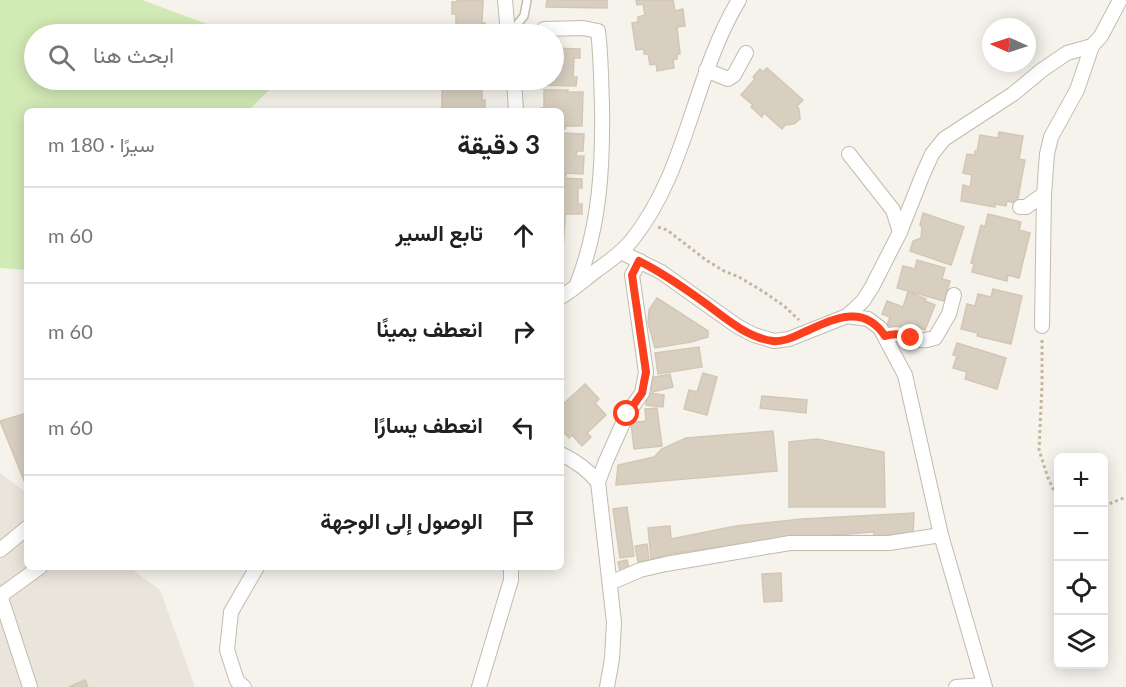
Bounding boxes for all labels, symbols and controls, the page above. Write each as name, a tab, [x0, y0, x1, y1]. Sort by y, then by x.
north arrow	[982, 18, 1036, 72]
search box	[24, 24, 564, 90]
icon: search	[45, 41, 78, 74]
text: ابحث هنا	[93, 41, 174, 68]
text: 3 دقيقة	[457, 128, 540, 160]
text: سيرًا · 180 m	[48, 132, 155, 156]
text: تابع السير	[396, 219, 483, 246]
icon: ahead	[507, 219, 540, 252]
text: 60 m	[48, 223, 93, 247]
text: انعطف يمينًا	[376, 315, 483, 342]
icon: right	[507, 315, 540, 348]
text: 60 m	[48, 319, 93, 343]
route end	[897, 324, 923, 350]
route start	[613, 400, 639, 426]
text: انعطف يسارًا	[374, 411, 483, 438]
icon: left	[507, 411, 540, 444]
text: 60 m	[48, 415, 93, 439]
map controls	[1054, 453, 1108, 669]
button: +	[1054, 453, 1108, 507]
text: الوصول إلى الوجهة	[320, 507, 483, 534]
icon: arrive	[507, 507, 540, 540]
button: −	[1054, 507, 1108, 561]
button: locate	[1054, 561, 1108, 615]
button: layers	[1054, 615, 1108, 669]

